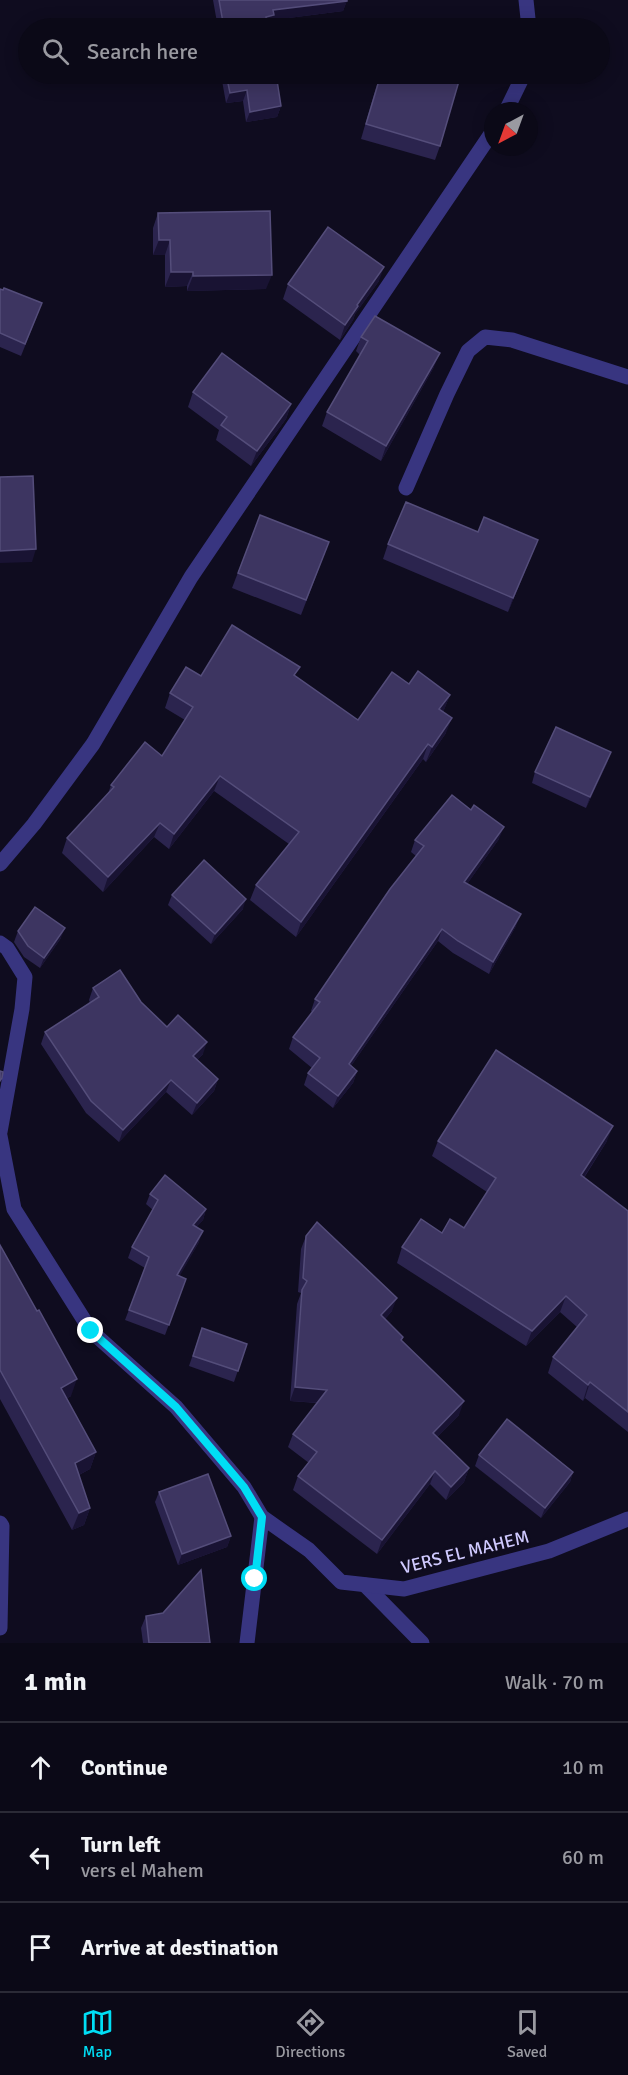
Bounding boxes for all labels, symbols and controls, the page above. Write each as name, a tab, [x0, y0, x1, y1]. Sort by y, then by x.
search box	[18, 18, 610, 84]
icon: search	[39, 35, 72, 68]
text: Search here	[87, 38, 198, 65]
north arrow	[484, 102, 538, 156]
route end	[77, 1317, 103, 1343]
street label: VERS EL MAHEM	[399, 1525, 531, 1579]
route start	[241, 1565, 267, 1591]
text: 1 min	[24, 1666, 87, 1698]
text: Walk · 70 m	[505, 1670, 604, 1695]
icon: ahead	[24, 1751, 57, 1784]
text: Continue	[81, 1754, 168, 1781]
text: 10 m	[562, 1755, 604, 1780]
text: Turn left	[81, 1831, 161, 1858]
icon: left	[24, 1841, 57, 1874]
text: 60 m	[562, 1845, 604, 1870]
text: vers el Mahem	[81, 1858, 204, 1883]
icon: arrive	[24, 1931, 57, 1964]
text: Arrive at destination	[81, 1934, 278, 1961]
tab: Map	[81, 2006, 114, 2062]
tab: Directions	[275, 2006, 345, 2062]
tab: Saved	[507, 2006, 547, 2062]

